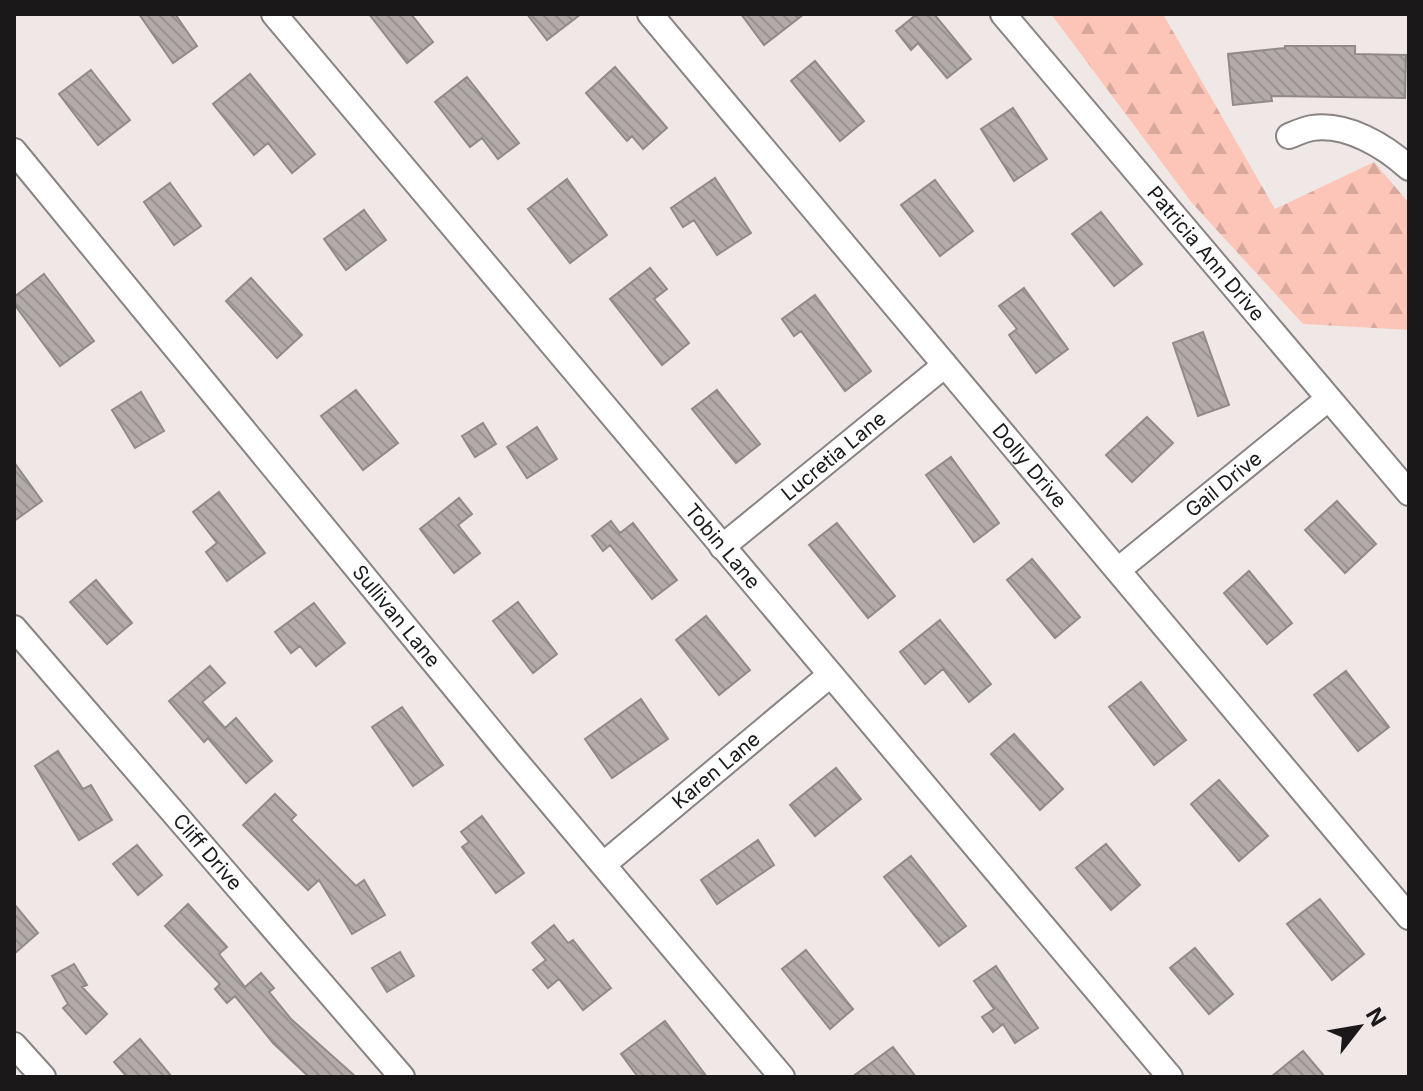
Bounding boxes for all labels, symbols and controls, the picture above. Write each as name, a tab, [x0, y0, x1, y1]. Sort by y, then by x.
street label: Patricia Ann Drive	[1142, 181, 1270, 326]
street label: Lucretia Lane	[776, 406, 891, 506]
street label: Dolly Drive	[987, 419, 1072, 513]
street label: Gail Drive	[1181, 446, 1266, 522]
street label: Tobin Lane	[680, 499, 765, 594]
street label: Sullivan Lane	[347, 560, 445, 672]
street label: Karen Lane	[667, 727, 765, 814]
street label: Cliff Drive	[168, 809, 247, 895]
north arrow	[1319, 987, 1399, 1067]
text: N	[1361, 1003, 1392, 1031]

